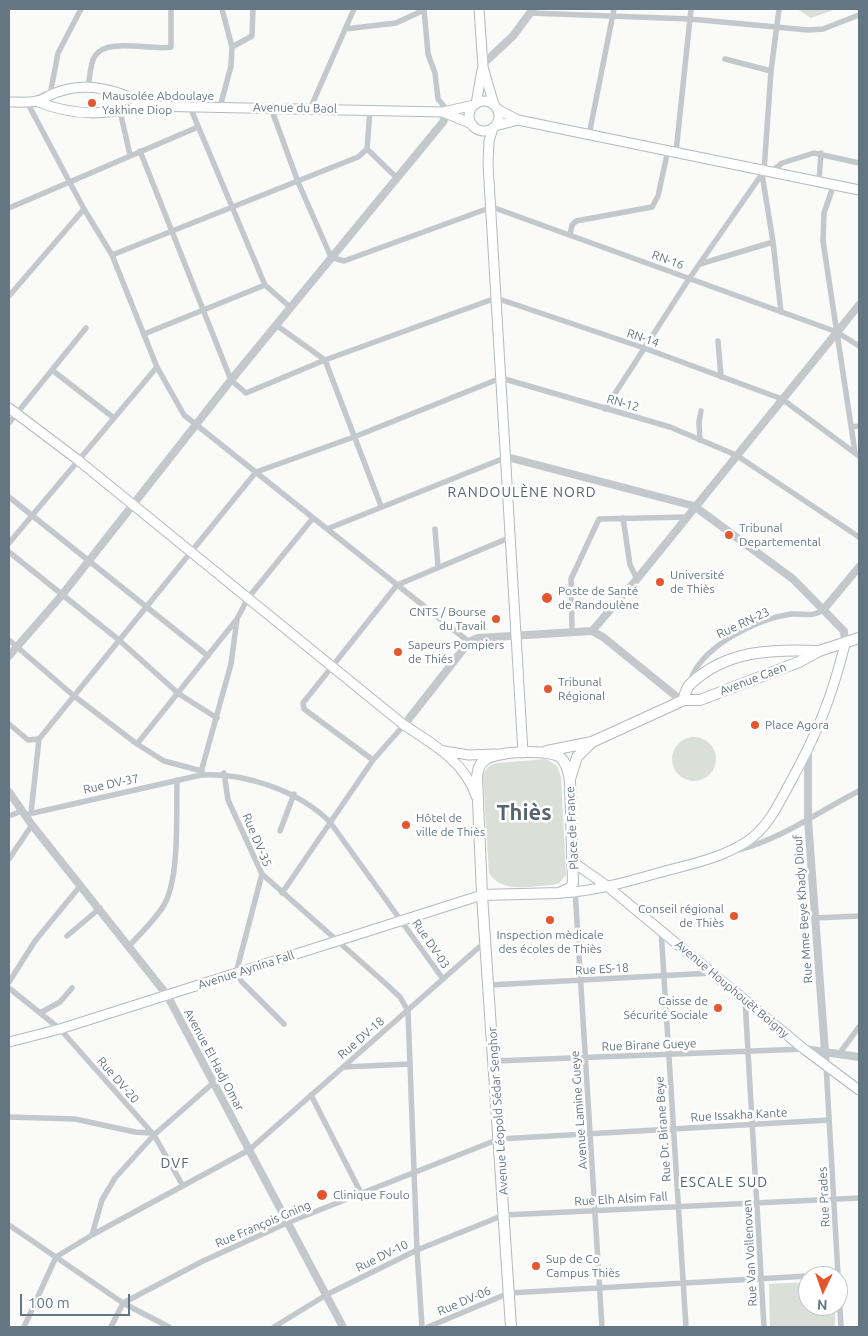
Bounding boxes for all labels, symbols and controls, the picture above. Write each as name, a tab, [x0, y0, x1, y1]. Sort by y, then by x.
place label: Mausolée Abdoulaye Yakhine Diop	[102, 89, 214, 117]
marker: Mausolée Abdoulaye Yakhine Diop	[86, 97, 98, 109]
street label: Avenue du Baol	[253, 100, 337, 116]
street label: RN-16	[650, 248, 686, 272]
street label: RN-14	[625, 326, 661, 350]
street label: RN-12	[605, 392, 641, 414]
district label: RANDOULÈNE NORD	[446, 484, 598, 500]
place label: Tribunal Departemental	[739, 521, 821, 549]
marker: Tribunal Departemental	[723, 529, 735, 541]
place label: Université de Thiès	[670, 568, 724, 596]
marker: Université de Thiès	[654, 576, 666, 588]
place label: Poste de Santé de Randoulène	[558, 584, 639, 612]
marker: Poste de Santé de Randoulène	[540, 591, 554, 605]
street label: Rue RN-23	[714, 604, 772, 642]
place label: CNTS / Bourse du Tavail	[409, 605, 486, 633]
marker: CNTS / Bourse du Tavail	[490, 613, 502, 625]
place label: Sapeurs Pompiers de Thiés	[408, 638, 504, 666]
marker: Sapeurs Pompiers de Thiés	[392, 646, 404, 658]
street label: Avenue Caen	[718, 660, 788, 698]
place label: Tribunal Régional	[558, 675, 605, 703]
marker: Tribunal Régional	[542, 683, 554, 695]
place label: Place Agora	[765, 718, 829, 732]
marker: Place Agora	[749, 719, 761, 731]
street label: Rue DV-37	[82, 771, 140, 797]
street label: Place de France	[563, 786, 581, 870]
district label: Thiès	[496, 800, 552, 826]
street label: Rue DV-35	[239, 811, 275, 869]
place label: Hôtel de ville de Thiès	[416, 811, 485, 839]
marker: Hôtel de ville de Thiès	[400, 819, 412, 831]
street label: Rue Mme Beye Khady Diouf	[791, 834, 815, 984]
place label: Conseil régional de Thiès	[638, 902, 724, 930]
marker: Conseil régional de Thiès	[728, 910, 740, 922]
marker: Inspection mèdicale des écoles de Thiès	[544, 914, 556, 926]
street label: Rue DV-03	[409, 917, 453, 971]
place label: Inspection mèdicale des écoles de Thiès	[496, 928, 604, 956]
street label: Avenue Houphouët Boigny	[672, 937, 792, 1041]
street label: Avenue Aynina Fall	[196, 948, 296, 992]
street label: Rue ES-18	[575, 960, 629, 978]
place label: Caisse de Sécurité Sociale	[623, 994, 708, 1022]
marker: Caisse de Sécurité Sociale	[712, 1002, 724, 1014]
street label: Avenue El Hadj Omar	[181, 1007, 247, 1113]
street label: Rue DV-18	[335, 1014, 387, 1062]
street label: Avenue Léopold Sédar Senghor	[485, 1027, 511, 1195]
street label: Rue Birane Gueye	[601, 1036, 697, 1054]
street label: Avenue Lamine Gueye	[568, 1050, 590, 1170]
street label: Rue DV-20	[94, 1054, 142, 1106]
street label: Rue Dr. Birane Beye	[652, 1076, 674, 1182]
street label: Rue Issakha Kante	[690, 1105, 788, 1125]
district label: DVF	[160, 1155, 190, 1171]
street label: Rue Prades	[815, 1166, 833, 1228]
district label: ESCALE SUD	[679, 1174, 769, 1190]
marker: Clinique Foulo	[315, 1188, 329, 1202]
place label: Clinique Foulo	[333, 1188, 410, 1202]
street label: Rue Elh Alsim Fall	[574, 1189, 668, 1209]
street label: Rue François Gning	[213, 1197, 313, 1251]
street label: Rue Van Vollenoven	[740, 1199, 760, 1307]
street label: Rue DV-10	[353, 1237, 411, 1275]
place label: Sup de Co Campus Thiès	[546, 1252, 620, 1280]
marker: Sup de Co Campus Thiès	[530, 1260, 542, 1272]
north arrow	[798, 1266, 848, 1316]
street label: Rue DV-06	[435, 1283, 493, 1319]
scale bar	[22, 1284, 132, 1316]
text: 100 m	[28, 1294, 70, 1311]
text: N	[817, 1297, 828, 1313]

